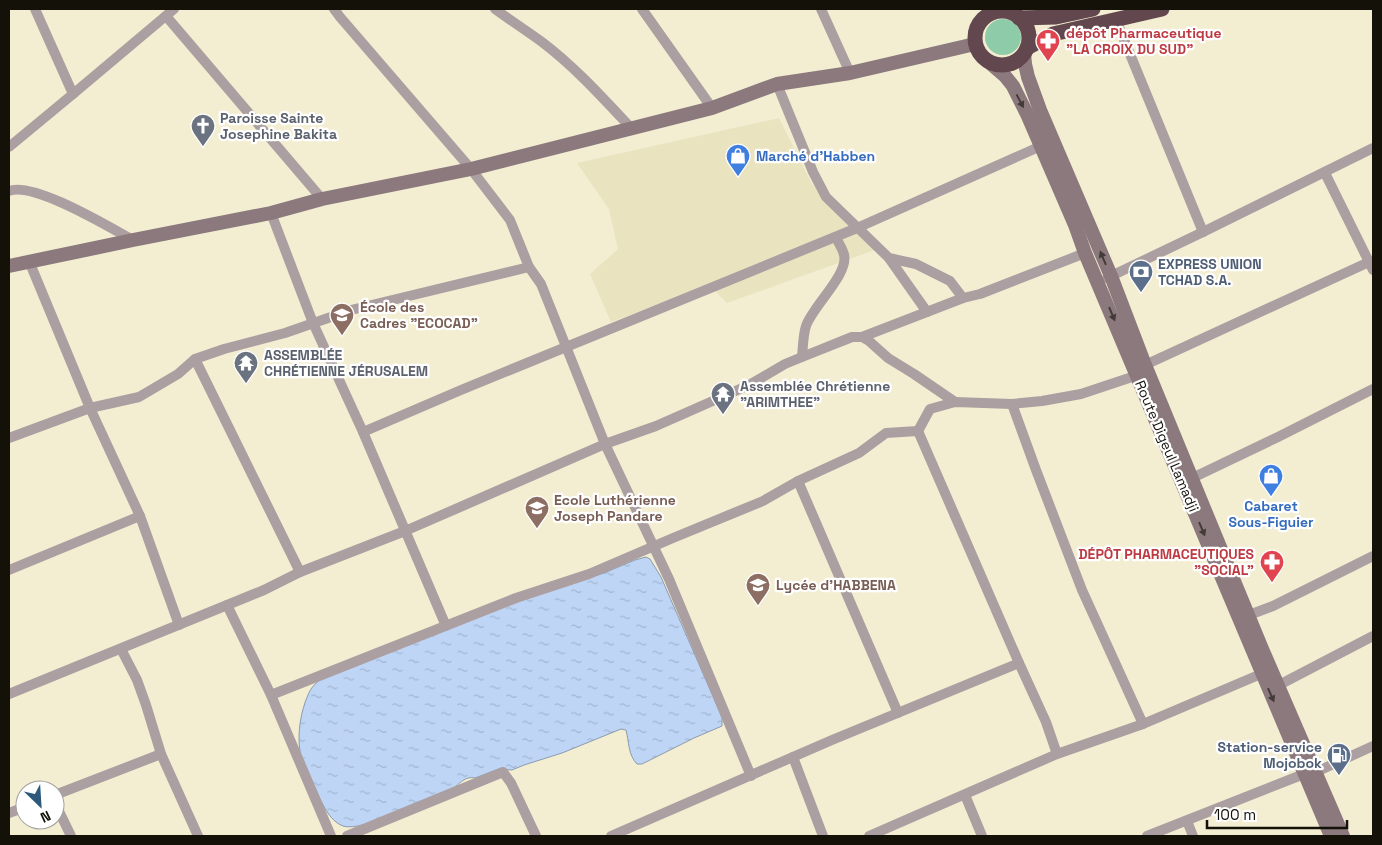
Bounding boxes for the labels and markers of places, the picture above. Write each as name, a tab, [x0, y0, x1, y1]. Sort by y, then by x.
place label: dépôt Pharmaceutique "LA CROIX DU SUD"	[1066, 24, 1222, 58]
pharmacy icon: dépôt Pharmaceutique "LA CROIX DU SUD"	[1035, 28, 1061, 62]
place label: Paroisse Sainte Josephine Bakita	[220, 109, 337, 143]
church icon: Paroisse Sainte Josephine Bakita	[190, 113, 216, 147]
shop icon: Marché d'Habben	[725, 143, 751, 177]
place label: Marché d'Habben	[756, 147, 875, 165]
place label: EXPRESS UNION TCHAD S.A.	[1158, 255, 1262, 289]
bank icon: EXPRESS UNION TCHAD S.A.	[1128, 259, 1154, 293]
place label: École des Cadres "ECOCAD"	[360, 298, 478, 332]
school or university icon: École des Cadres "ECOCAD"	[329, 302, 355, 336]
place label: ASSEMBLÉE CHRÉTIENNE JÉRUSALEM	[264, 346, 428, 380]
temple icon: ASSEMBLÉE CHRÉTIENNE JÉRUSALEM	[233, 350, 259, 384]
place label: Assemblée Chrétienne "ARIMTHEE"	[740, 377, 890, 411]
temple icon: Assemblée Chrétienne "ARIMTHEE"	[710, 381, 736, 415]
shop icon: Cabaret Sous-Figuier	[1258, 463, 1284, 497]
place label: Ecole Luthérienne Joseph Pandare	[554, 491, 676, 525]
school or university icon: Ecole Luthérienne Joseph Pandare	[524, 495, 550, 529]
place label: Cabaret Sous-Figuier	[1228, 497, 1314, 531]
place label: DÉPÔT PHARMACEUTIQUES "SOCIAL"	[1078, 545, 1255, 579]
pharmacy icon: DÉPÔT PHARMACEUTIQUES "SOCIAL"	[1259, 549, 1285, 583]
school or university icon: Lycée d'HABBENA	[745, 572, 771, 606]
place label: Lycée d'HABBENA	[776, 576, 896, 594]
place label: Station-service Mojobok	[1218, 738, 1322, 772]
fuel station icon: Station-service Mojobok	[1326, 742, 1352, 776]

